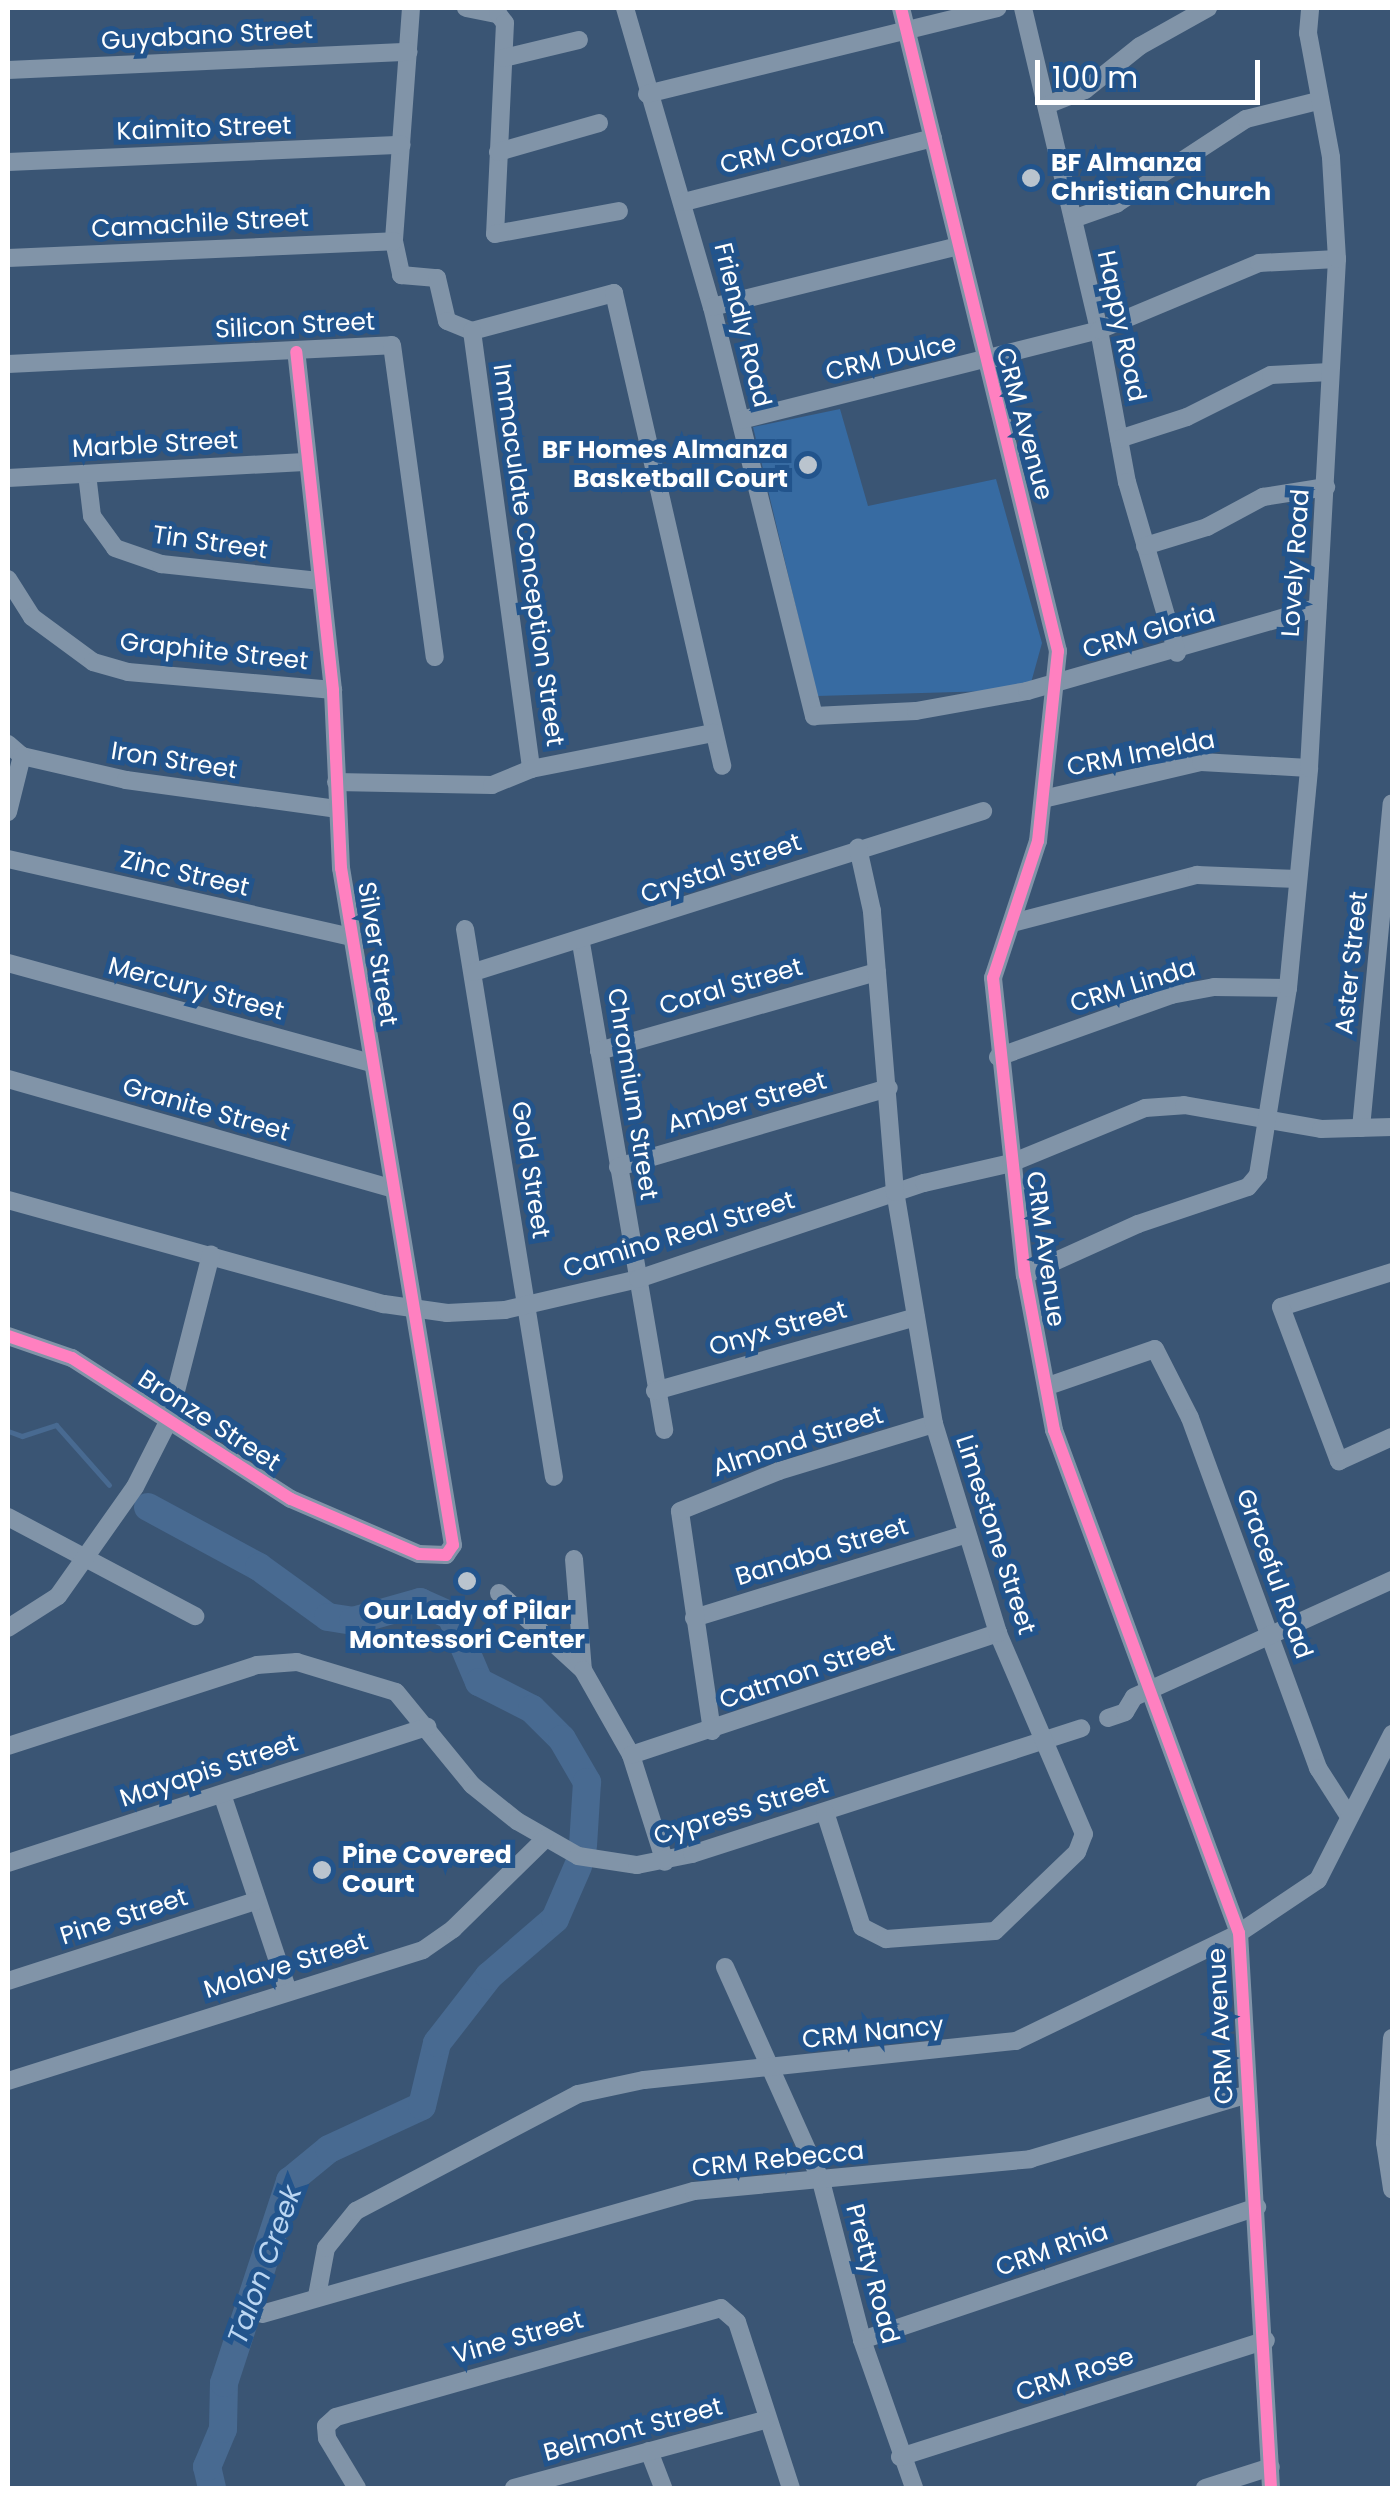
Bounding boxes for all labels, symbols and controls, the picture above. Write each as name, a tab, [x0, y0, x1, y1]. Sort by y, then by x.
street label: Guyabano Street	[100, 15, 314, 57]
scale bar	[1040, 40, 1265, 102]
text: 100 m	[1052, 56, 1138, 99]
street label: Kaimito Street	[116, 111, 292, 147]
street label: CRM Corazon	[717, 111, 887, 181]
place label: BF Almanza Christian Church	[1051, 149, 1271, 208]
marker: BF Almanza Christian Church	[1020, 167, 1042, 189]
street label: Camachile Street	[91, 203, 309, 245]
street label: Friendly Road	[707, 240, 777, 410]
street label: Happy Road	[1090, 248, 1152, 404]
street label: Silicon Street	[214, 307, 376, 345]
street label: CRM Dulce	[823, 328, 959, 388]
street label: CRM Avenue	[989, 344, 1059, 504]
street label: Immaculate Conception Street	[486, 362, 570, 748]
street label: Marble Street	[71, 426, 239, 464]
place label: BF Homes Almanza Basketball Court	[542, 436, 788, 495]
marker: BF Homes Almanza Basketball Court	[797, 454, 819, 476]
street label: Lovely Road	[1276, 488, 1316, 638]
street label: Tin Street	[151, 520, 269, 566]
street label: CRM Gloria	[1079, 599, 1219, 665]
street label: Graphite Street	[118, 627, 310, 677]
street label: CRM Imelda	[1064, 725, 1218, 783]
street label: Iron Street	[109, 736, 239, 786]
street label: Crystal Street	[637, 828, 805, 910]
street label: Zinc Street	[118, 845, 252, 903]
street label: Silver Street	[351, 880, 403, 1028]
street label: Aster Street	[1330, 890, 1374, 1036]
street label: Mercury Street	[105, 951, 287, 1027]
street label: Coral Street	[656, 952, 806, 1022]
street label: CRM Linda	[1067, 953, 1199, 1019]
street label: Chromium Street	[600, 986, 664, 1202]
street label: Amber Street	[664, 1066, 830, 1140]
street label: Granite Street	[119, 1072, 293, 1148]
street label: Gold Street	[504, 1099, 556, 1241]
street label: CRM Avenue	[1019, 1169, 1071, 1329]
street label: Camino Real Street	[560, 1186, 798, 1284]
street label: Onyx Street	[706, 1295, 850, 1363]
street label: Bronze Street	[132, 1364, 286, 1478]
street label: Almond Street	[709, 1400, 887, 1484]
street label: Limestone Street	[949, 1432, 1041, 1638]
street label: Graceful Road	[1229, 1485, 1319, 1663]
street label: Banaba Street	[732, 1512, 912, 1592]
marker: Our Lady of Pilar Montessori Center	[456, 1570, 478, 1592]
place label: Our Lady of Pilar Montessori Center	[349, 1597, 585, 1656]
street label: Catmon Street	[716, 1628, 898, 1716]
street label: Mayapis Street	[116, 1728, 302, 1814]
street label: Cypress Street	[650, 1770, 832, 1852]
place label: Pine Covered Court	[342, 1841, 512, 1900]
marker: Pine Covered Court	[311, 1859, 333, 1881]
street label: Pine Street	[57, 1882, 191, 1952]
street label: Molave Street	[200, 1927, 372, 2005]
street label: CRM Avenue	[1202, 1947, 1240, 2105]
street label: CRM Nancy	[801, 2011, 945, 2055]
street label: CRM Rebecca	[690, 2136, 866, 2184]
water label: Talon Creek	[221, 2181, 309, 2349]
street label: Pretty Road	[839, 2201, 905, 2347]
street label: CRM Rhia	[992, 2217, 1112, 2283]
street label: Vine Street	[449, 2305, 587, 2371]
street label: CRM Rose	[1012, 2342, 1138, 2408]
street label: Belmont Street	[540, 2392, 726, 2468]

